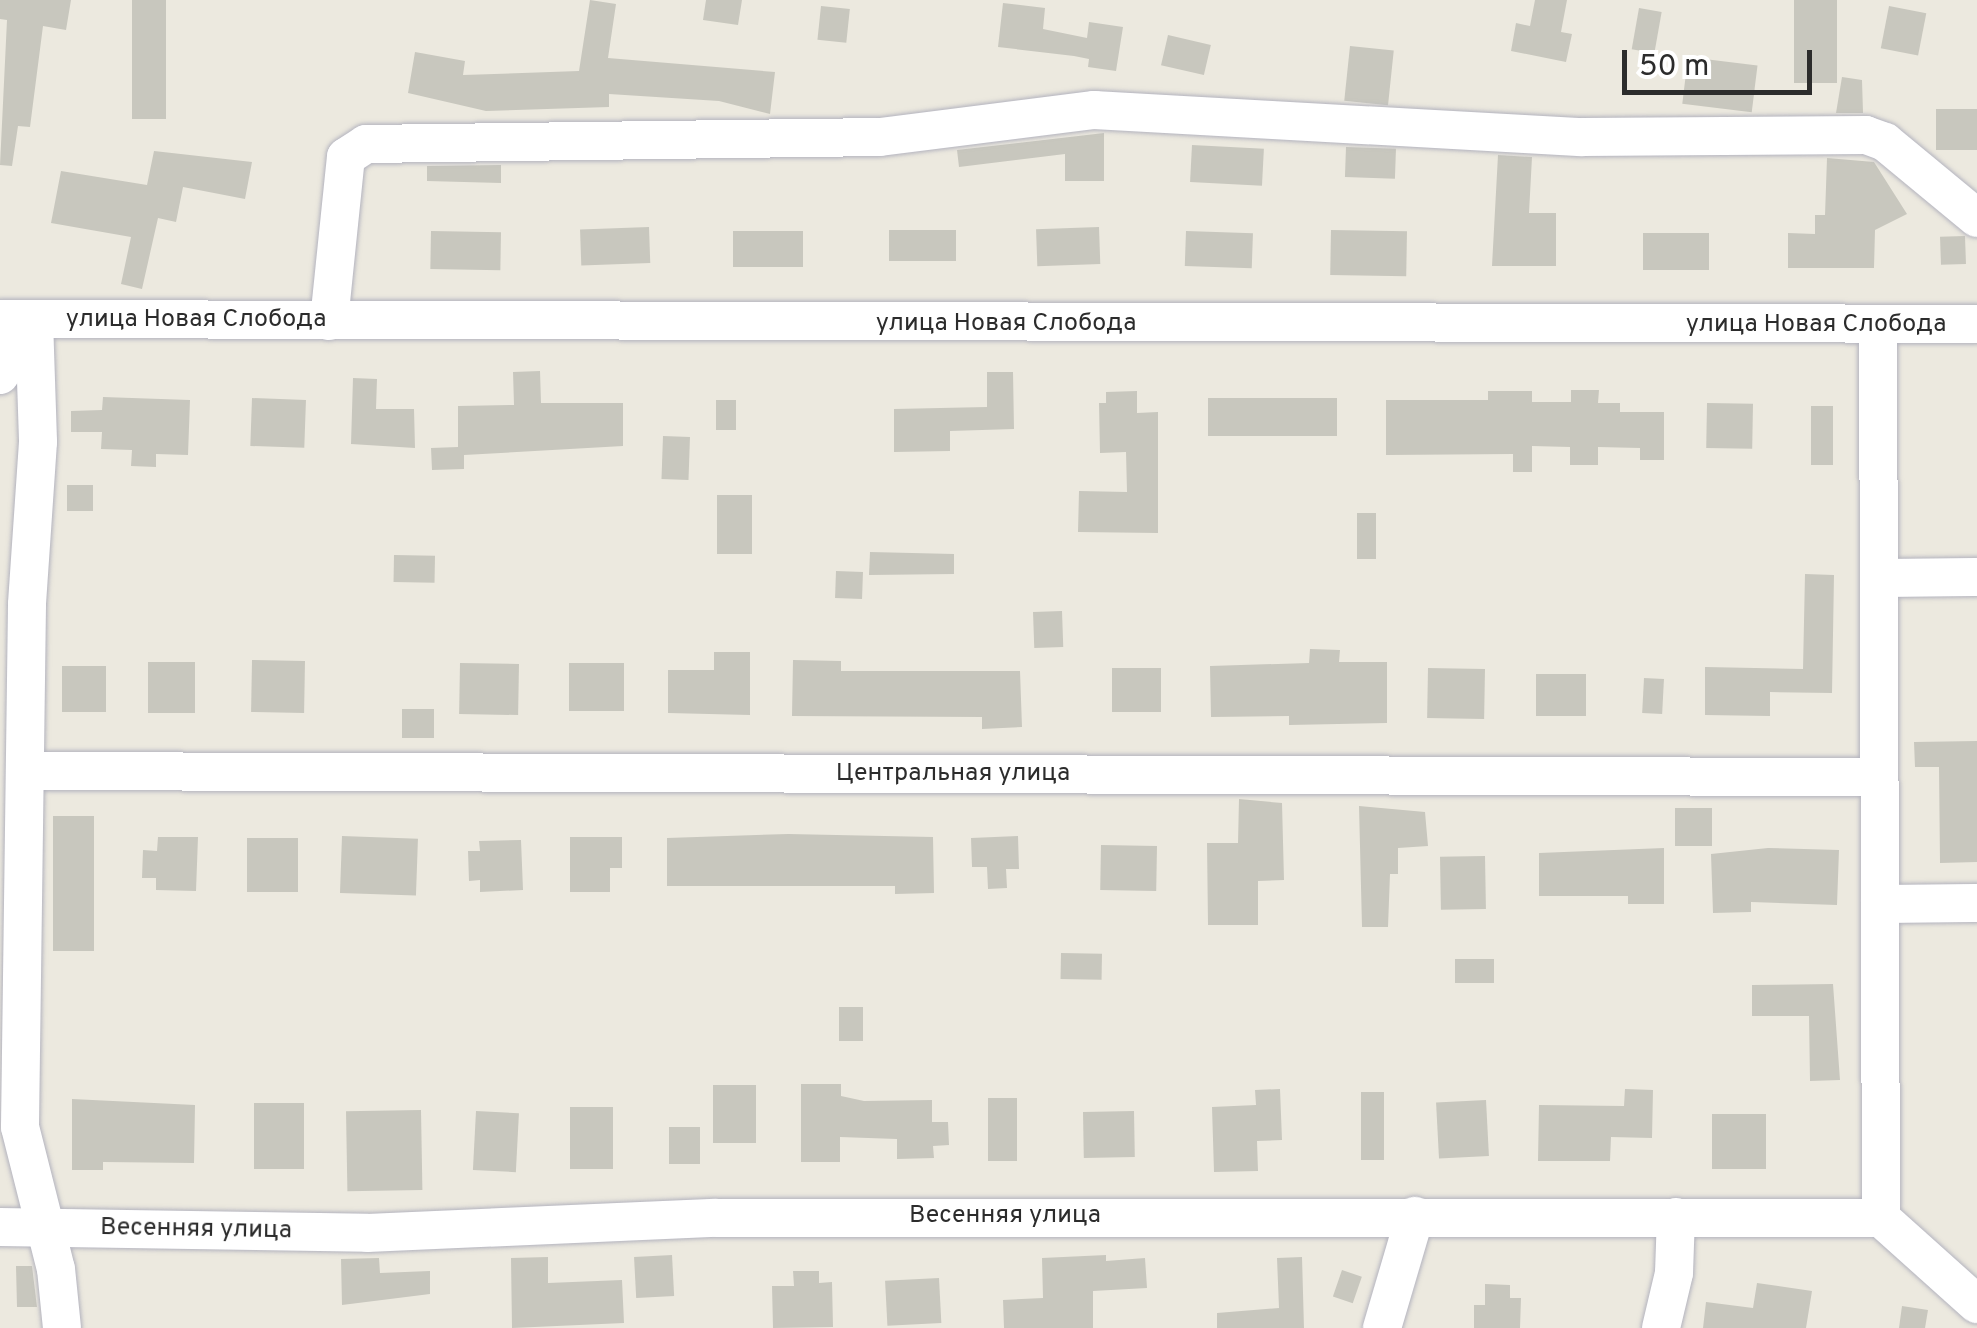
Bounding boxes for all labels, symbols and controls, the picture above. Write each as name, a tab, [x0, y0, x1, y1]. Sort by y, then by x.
scale bar	[1627, 30, 1817, 92]
text: 50 m	[1639, 49, 1709, 86]
street label: улица Новая Слобода	[66, 305, 326, 335]
street label: улица Новая Слобода	[876, 309, 1136, 339]
street label: улица Новая Слобода	[1686, 310, 1946, 340]
street label: Центральная улица	[836, 759, 1070, 789]
street label: Весенняя улица	[909, 1201, 1101, 1231]
street label: Весенняя улица	[100, 1213, 292, 1247]

